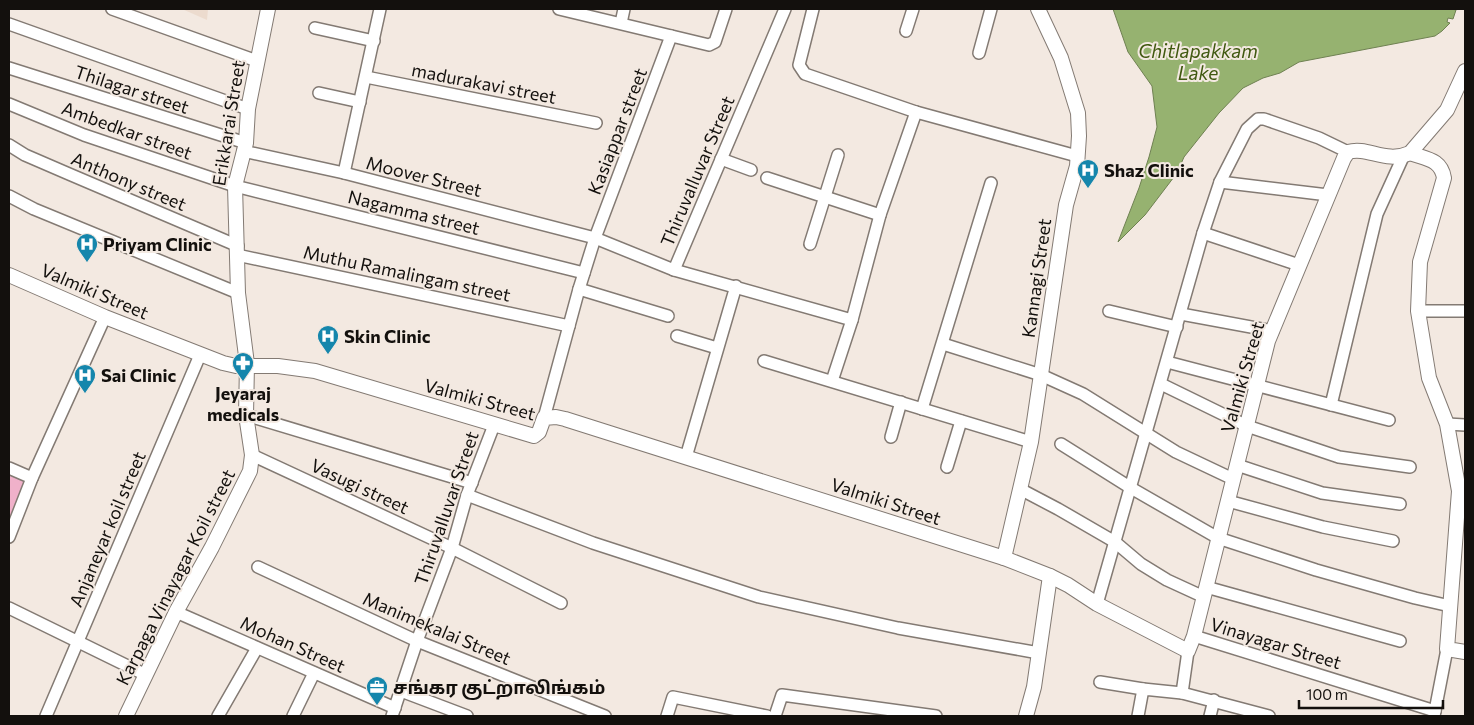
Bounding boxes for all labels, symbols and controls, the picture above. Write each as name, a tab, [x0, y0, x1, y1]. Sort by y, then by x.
water label: Chitlapakkam Lake	[1138, 39, 1258, 84]
street label: madurakavi street	[410, 58, 558, 108]
street label: Erikkarai Street	[207, 59, 249, 187]
street label: Thilagar street	[72, 60, 192, 118]
street label: Kasiappar street	[583, 65, 651, 197]
street label: Thiruvalluvar Street	[655, 92, 739, 250]
street label: Ambedkar street	[59, 96, 195, 164]
street label: Anthony street	[68, 147, 190, 215]
street label: Moover Street	[364, 151, 484, 201]
hospital icon: Shaz Clinic	[1076, 158, 1100, 189]
place label: Shaz Clinic	[1104, 159, 1194, 181]
street label: Nagamma street	[346, 185, 482, 239]
street label: Kannagi Street	[1017, 217, 1055, 339]
hospital icon: Priyam Clinic	[75, 232, 99, 263]
place label: Priyam Clinic	[103, 233, 212, 255]
street label: Muthu Ramalingam street	[301, 240, 513, 306]
street label: Valmiki Street	[38, 259, 152, 323]
street label: Valmiki Street	[1216, 319, 1268, 435]
hospital icon: Skin Clinic	[316, 324, 340, 355]
place label: Skin Clinic	[344, 325, 431, 347]
pharmacy icon: Jeyaraj medicals	[231, 351, 255, 382]
hospital icon: Sai Clinic	[73, 363, 97, 394]
place label: Sai Clinic	[101, 364, 176, 386]
street label: Valmiki Street	[422, 374, 538, 424]
place label: Jeyaraj medicals	[207, 382, 279, 425]
street label: Thiruvalluvar Street	[409, 428, 483, 588]
street label: Anjaneyar koil street	[64, 448, 150, 610]
street label: Vasugi street	[308, 454, 412, 518]
street label: Karpaga Vinayagar Koil street	[111, 465, 239, 689]
street label: Valmiki Street	[828, 473, 944, 529]
street label: Manimekalai Street	[360, 587, 514, 669]
street label: Mohan Street	[237, 611, 349, 677]
street label: Vinayagar Street	[1208, 613, 1344, 673]
office icon: சங்கர குட்றாலிங்கம்	[365, 675, 389, 706]
place label: சங்கர குட்றாலிங்கம்	[393, 676, 605, 700]
scale bar	[1299, 678, 1443, 710]
text: 100 m	[1306, 685, 1348, 703]

